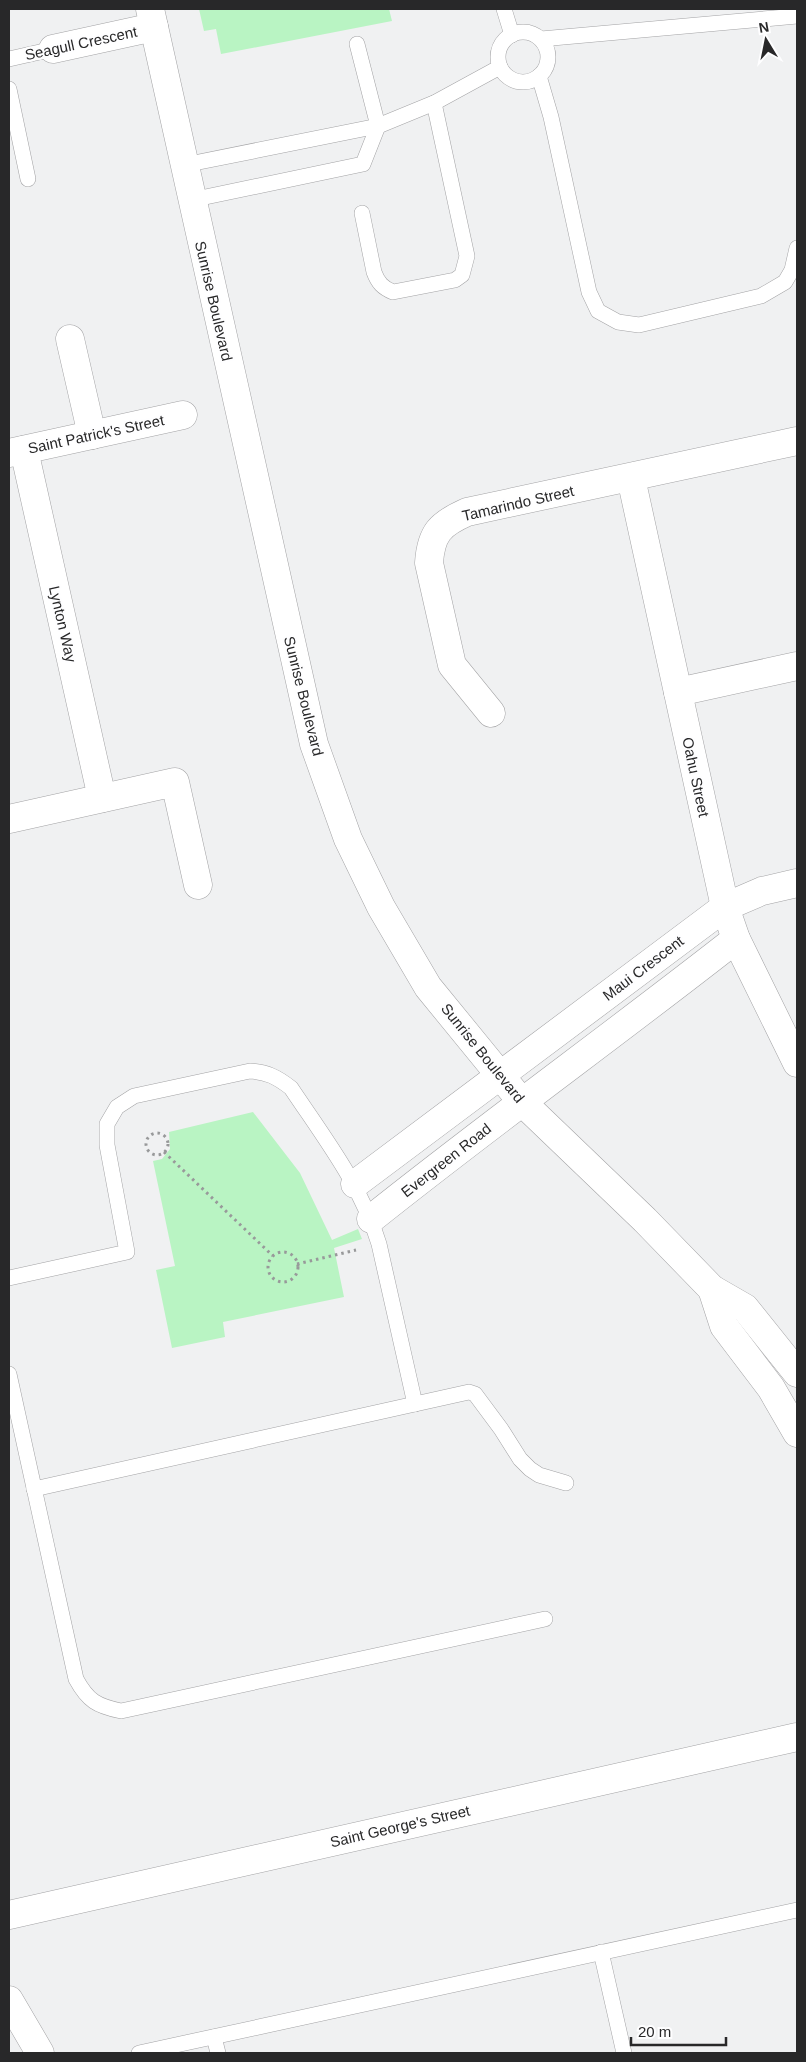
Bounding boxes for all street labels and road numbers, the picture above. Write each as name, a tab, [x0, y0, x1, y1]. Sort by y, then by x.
street label: Seagull Crescent	[23, 23, 139, 63]
street label: Sunrise Boulevard	[192, 239, 236, 363]
street label: Saint Patrick's Street	[26, 411, 166, 457]
street label: Tamarindo Street	[460, 482, 576, 524]
street label: Lynton Way	[46, 584, 80, 664]
street label: Sunrise Boulevard	[281, 634, 327, 758]
street label: Oahu Street	[679, 736, 713, 819]
street label: Maui Crescent	[599, 932, 687, 1004]
street label: Sunrise Boulevard	[438, 1000, 528, 1106]
street label: Evergreen Road	[398, 1120, 494, 1200]
street label: Saint George's Street	[328, 1801, 472, 1850]

